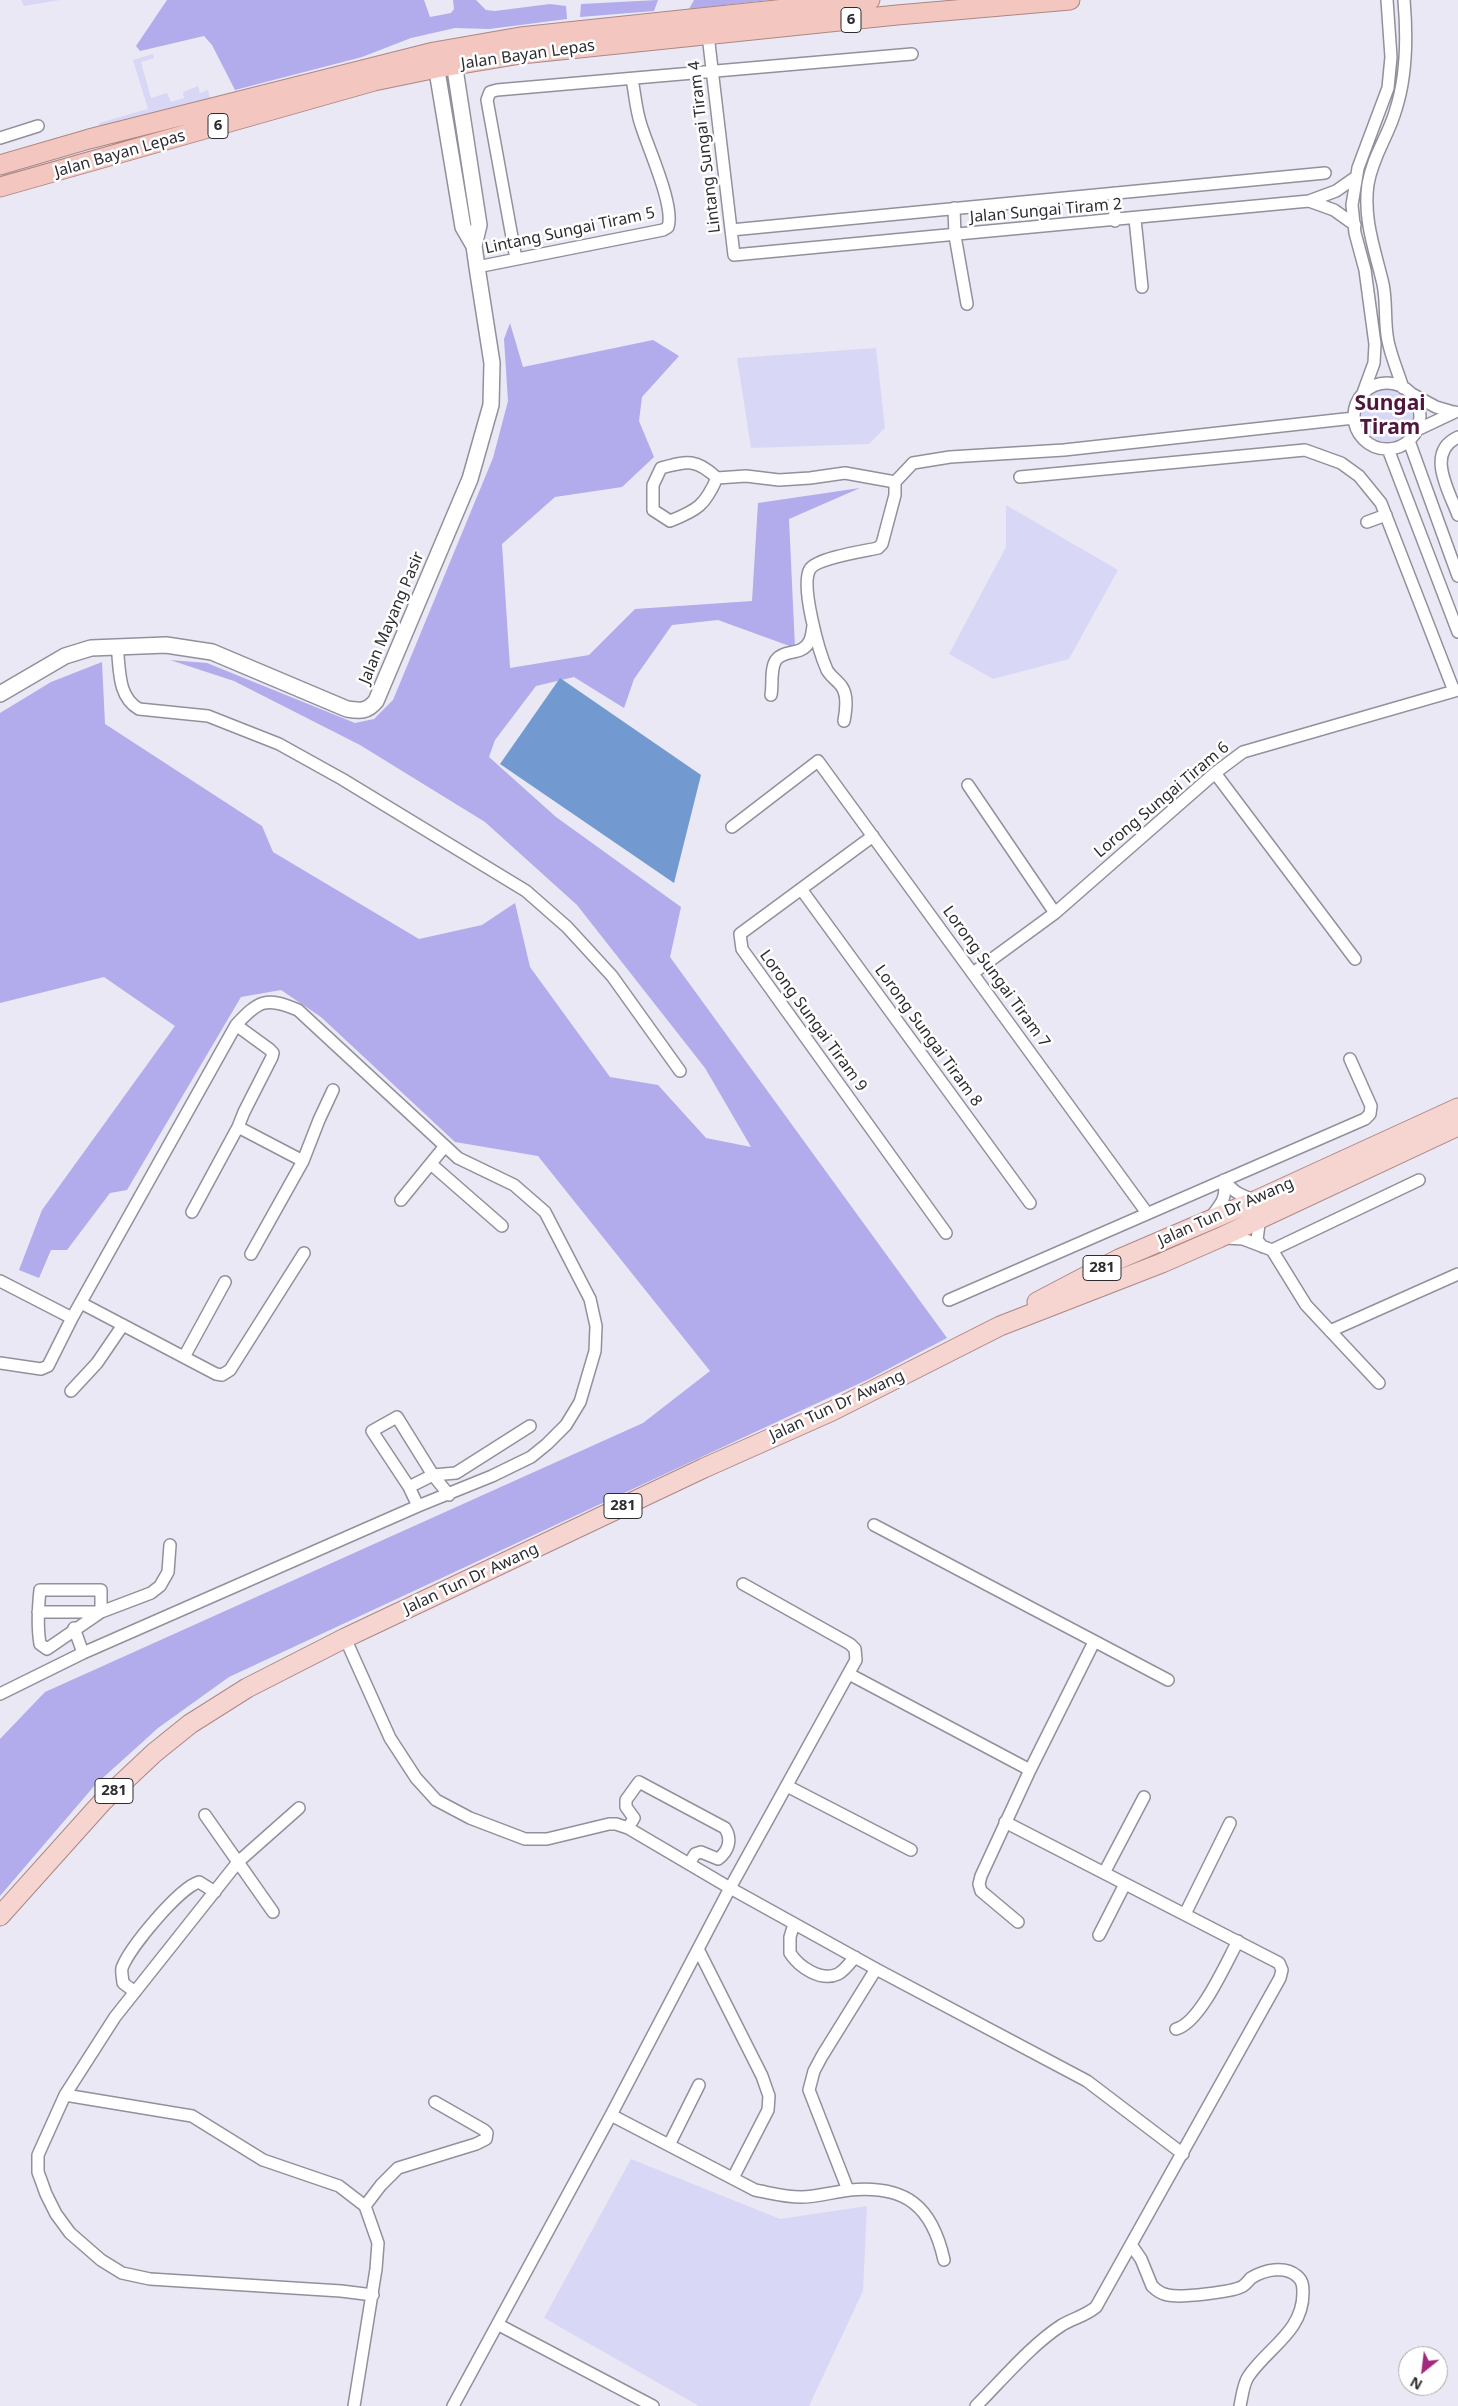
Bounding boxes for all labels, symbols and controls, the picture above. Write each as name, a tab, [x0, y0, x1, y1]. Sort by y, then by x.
road number: 6	[841, 8, 861, 32]
street label: Jalan Bayan Lepas	[460, 36, 596, 74]
street label: Lintang Sungai Tiram 4	[685, 60, 725, 234]
road number: 6	[208, 114, 228, 138]
street label: Jalan Bayan Lepas	[52, 126, 188, 182]
street label: Jalan Sungai Tiram 2	[969, 195, 1123, 227]
street label: Lintang Sungai Tiram 5	[483, 204, 657, 258]
district label: Sungai Tiram	[1354, 391, 1426, 441]
street label: Jalan Mayang Pasir	[355, 549, 429, 687]
street label: Lorong Sungai Tiram 6	[1091, 738, 1233, 862]
street label: Lorong Sungai Tiram 7	[938, 903, 1054, 1051]
street label: Lorong Sungai Tiram 9	[755, 947, 871, 1095]
street label: Lorong Sungai Tiram 8	[870, 962, 986, 1110]
street label: Jalan Tun Dr Awang	[1155, 1173, 1297, 1251]
road number: 281	[1083, 1256, 1121, 1280]
street label: Jalan Tun Dr Awang	[767, 1366, 907, 1446]
road number: 281	[604, 1494, 642, 1518]
street label: Jalan Tun Dr Awang	[401, 1539, 541, 1619]
road number: 281	[95, 1778, 133, 1804]
north arrow	[1398, 2346, 1448, 2396]
text: N	[1406, 2373, 1426, 2395]

